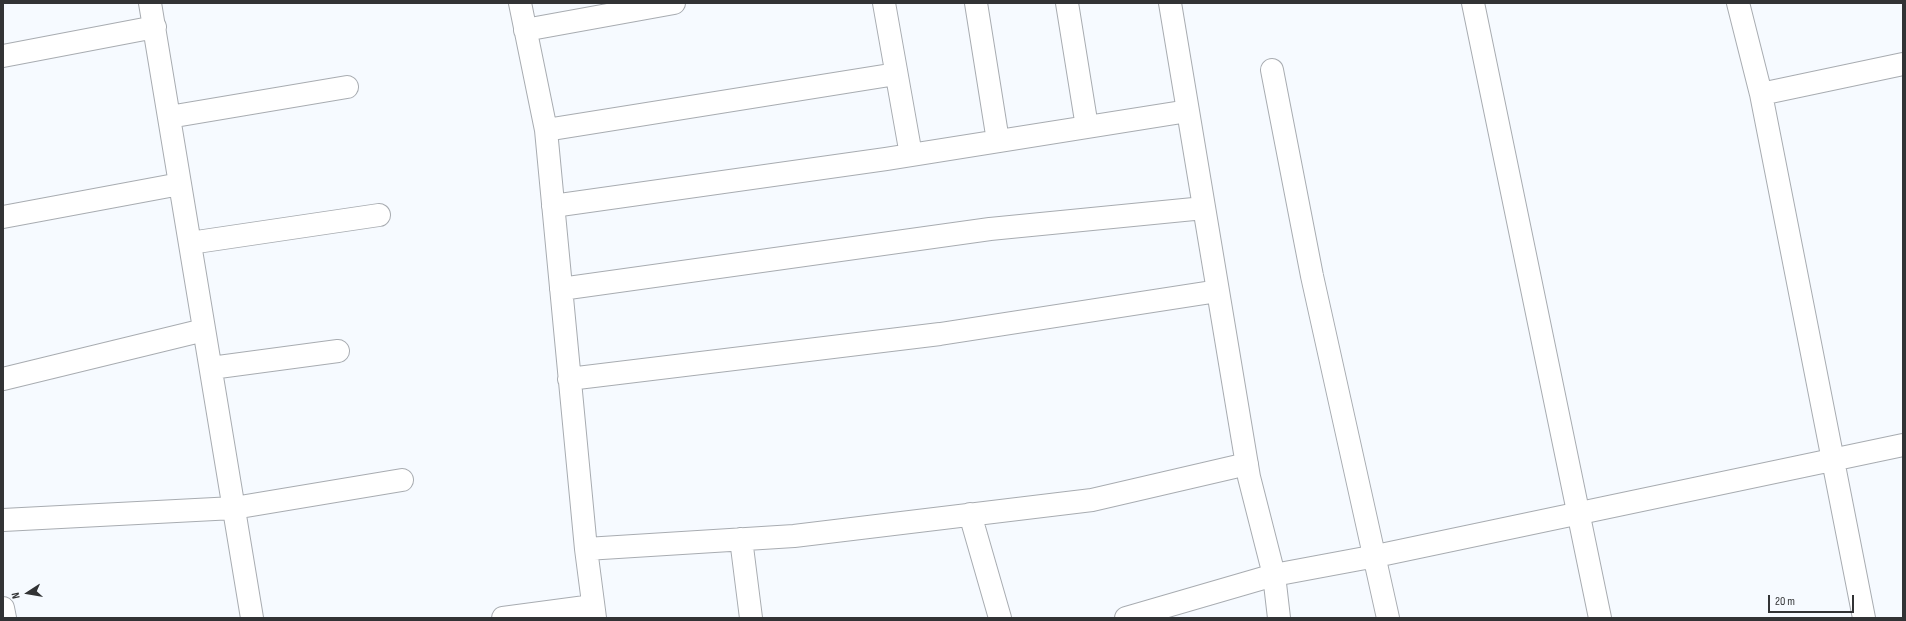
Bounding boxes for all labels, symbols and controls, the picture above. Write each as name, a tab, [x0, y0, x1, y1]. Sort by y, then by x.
north arrow	[8, 573, 48, 613]
scale bar	[1770, 587, 1856, 613]
text: N	[9, 591, 23, 600]
text: 20 m	[1775, 594, 1795, 609]

